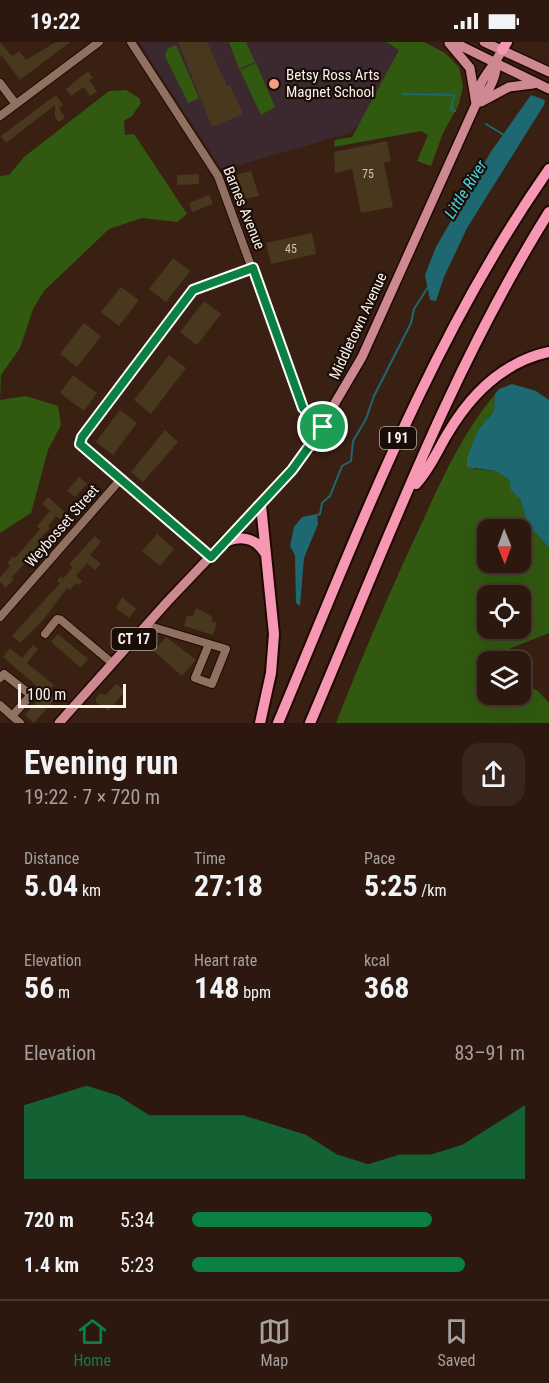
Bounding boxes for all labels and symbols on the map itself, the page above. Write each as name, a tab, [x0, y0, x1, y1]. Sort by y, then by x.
place label: Betsy Ross Arts Magnet School	[286, 66, 380, 101]
marker: Betsy Ross Arts Magnet School	[267, 77, 281, 91]
water label: Little River	[440, 156, 491, 222]
street label: Barnes Avenue	[219, 164, 269, 252]
house number: 75	[362, 167, 374, 181]
house number: 45	[285, 242, 297, 256]
street label: Middletown Avenue	[325, 270, 391, 382]
pin	[297, 401, 348, 452]
road number: I 91	[380, 427, 416, 449]
street label: Weybosset Street	[21, 481, 103, 571]
north arrow	[477, 519, 531, 573]
road number: CT 17	[112, 628, 156, 650]
scale bar	[18, 681, 126, 708]

